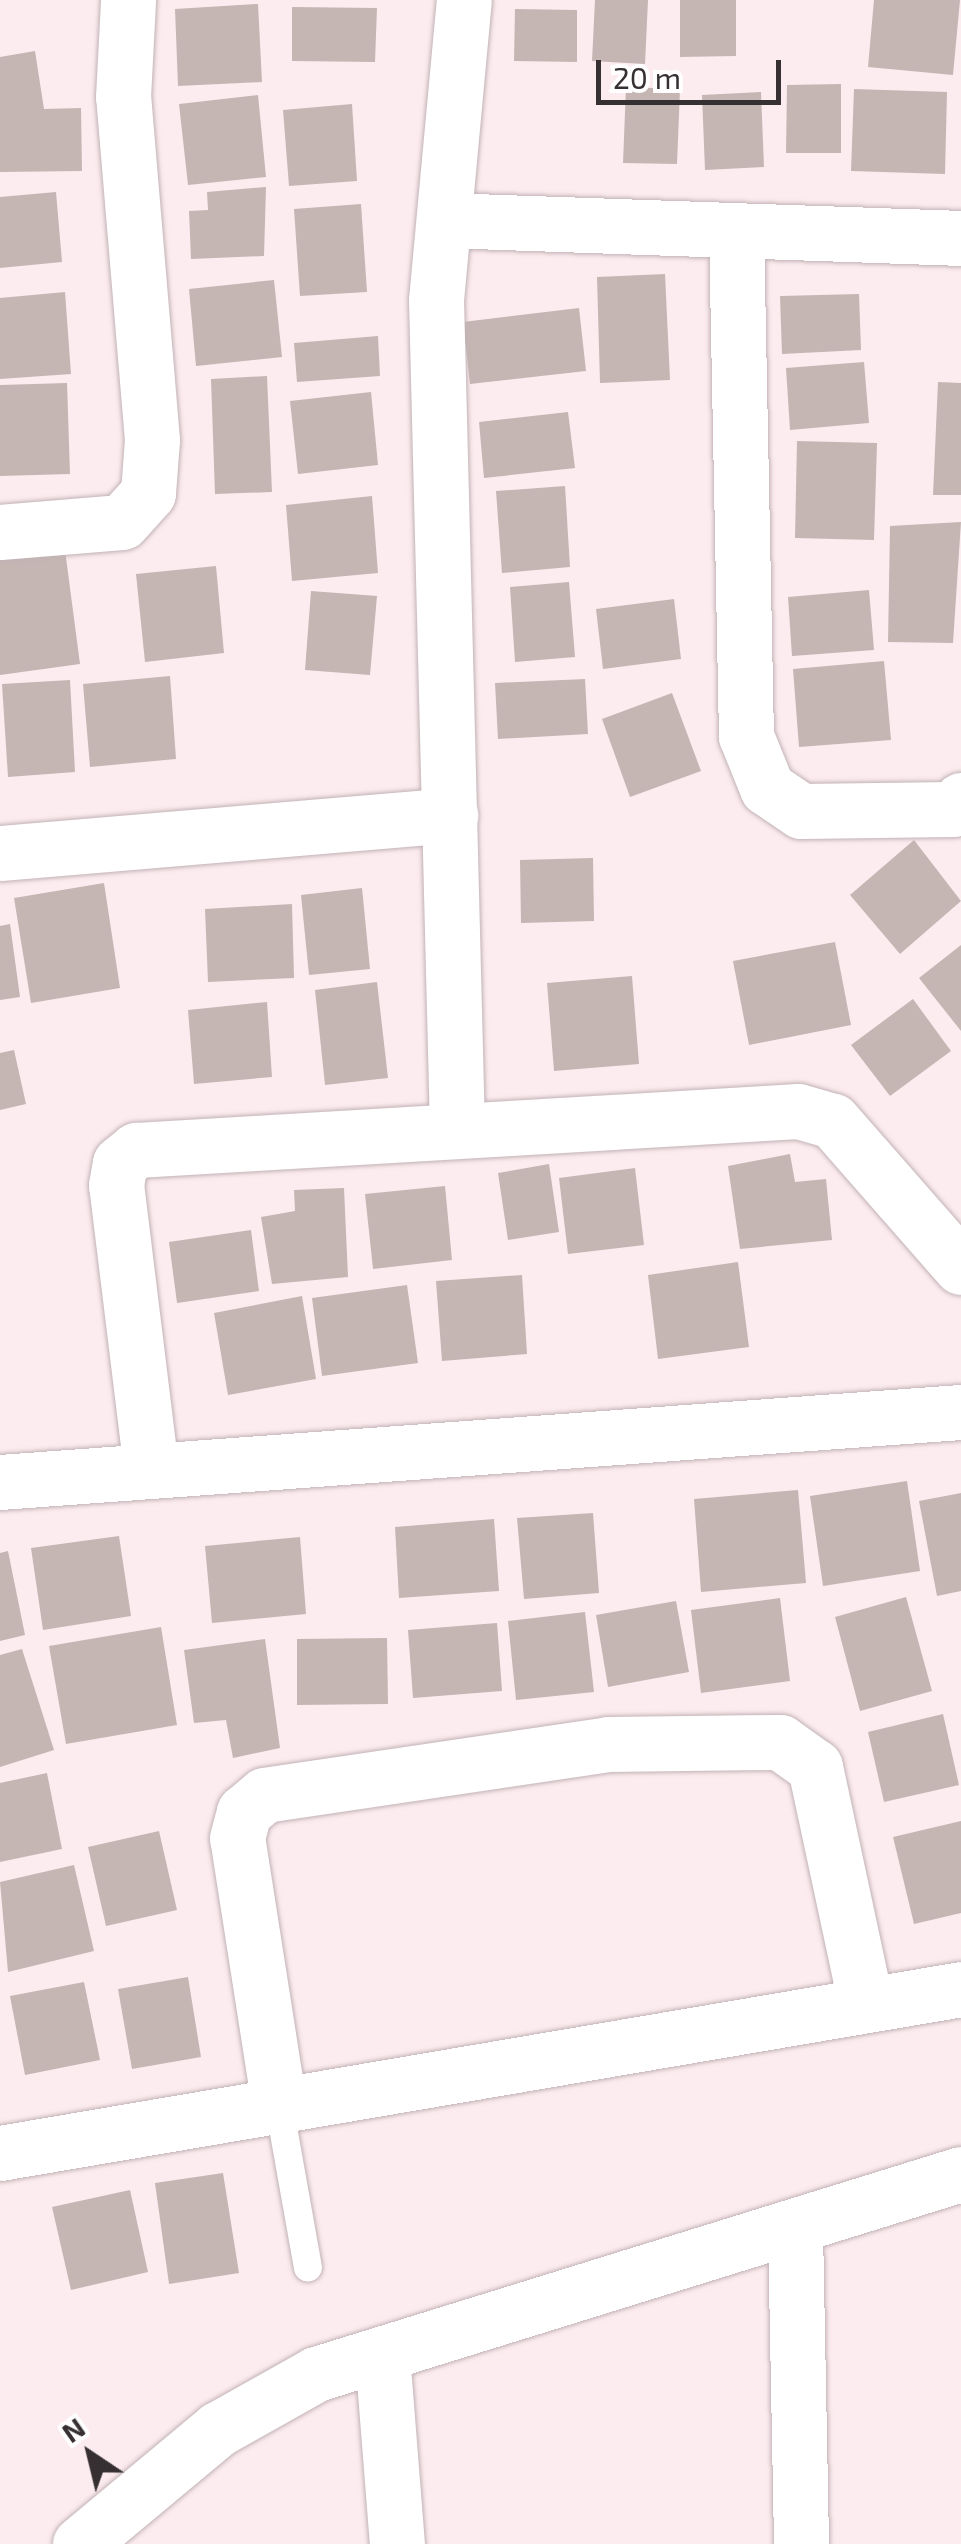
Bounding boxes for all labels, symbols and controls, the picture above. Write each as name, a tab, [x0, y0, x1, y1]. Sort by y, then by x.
scale bar	[601, 40, 786, 102]
text: 20 m	[613, 59, 681, 95]
north arrow	[40, 2404, 140, 2504]
text: N	[55, 2410, 91, 2449]

